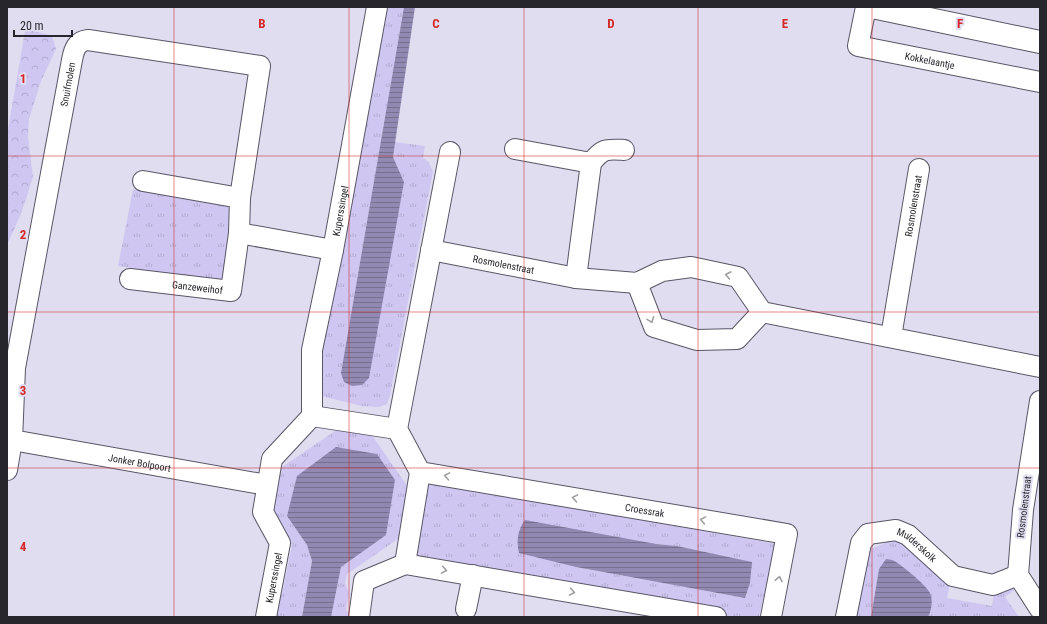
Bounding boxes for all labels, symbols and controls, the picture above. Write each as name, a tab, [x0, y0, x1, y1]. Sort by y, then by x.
scale bar	[14, 12, 72, 38]
text: B	[258, 16, 266, 31]
text: C	[432, 16, 440, 31]
text: D	[607, 16, 615, 31]
text: E	[782, 16, 789, 31]
text: F	[957, 16, 963, 31]
text: 20 m	[20, 19, 44, 33]
street label: Kokkelaantje	[904, 50, 956, 71]
street label: Snuifmolen	[58, 61, 77, 107]
text: 1	[20, 71, 26, 86]
street label: Rosmolenstraat	[902, 174, 923, 237]
street label: Kuperssingel	[330, 185, 350, 237]
text: 2	[20, 227, 27, 242]
street label: Rosmolenstraat	[472, 253, 535, 275]
one-way arrow	[724, 271, 731, 280]
street label: Ganzeweihof	[172, 279, 224, 296]
one-way arrow	[646, 316, 654, 323]
text: 3	[20, 383, 26, 398]
street label: Jonker Bolpoort	[108, 452, 172, 473]
one-way arrow	[444, 473, 450, 481]
street label: Rosmolenstraat	[1015, 475, 1033, 539]
one-way arrow	[572, 495, 578, 503]
street label: Croessrak	[624, 501, 666, 519]
one-way arrow	[700, 516, 707, 525]
street label: Mulderskolk	[895, 526, 939, 564]
text: 4	[20, 539, 27, 554]
street label: Kuperssingel	[263, 552, 284, 604]
one-way arrow	[440, 565, 447, 574]
one-way arrow	[774, 576, 783, 582]
one-way arrow	[569, 587, 575, 596]

